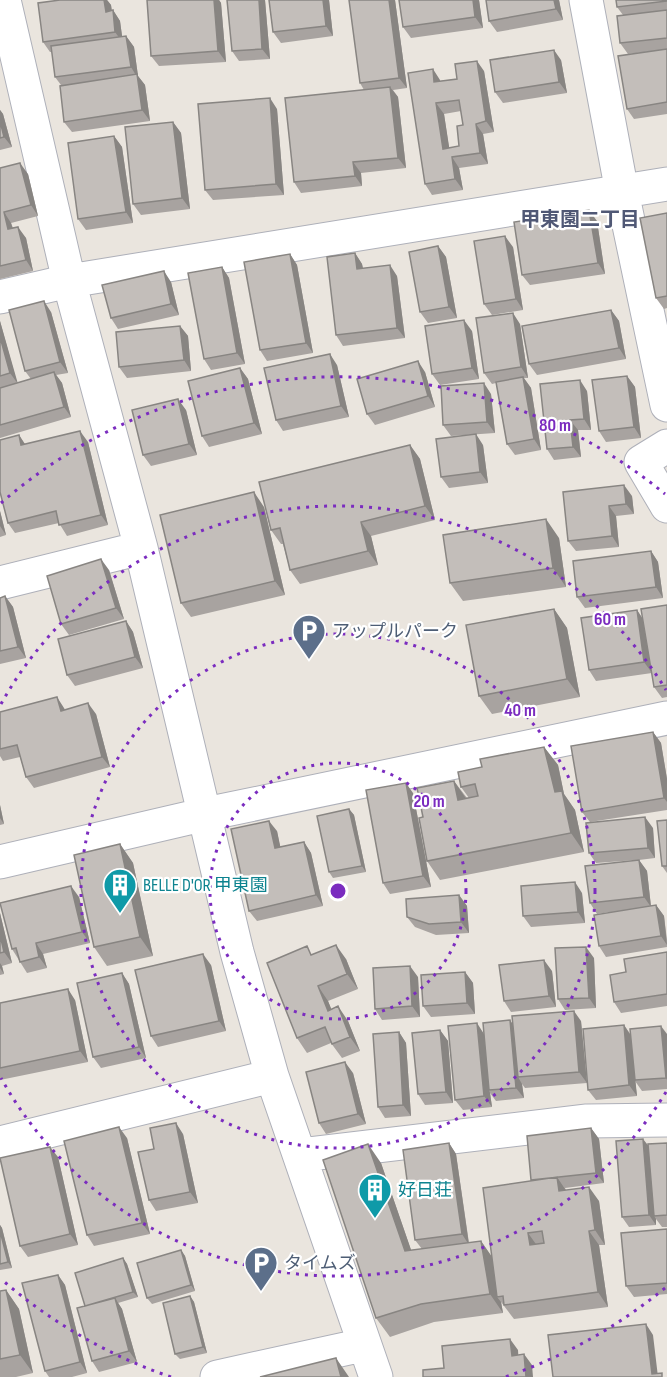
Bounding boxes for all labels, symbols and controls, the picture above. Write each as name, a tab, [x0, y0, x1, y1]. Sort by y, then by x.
district label: 甲東園二丁目	[520, 208, 640, 232]
text: 80 m	[539, 415, 571, 436]
text: 60 m	[594, 609, 626, 630]
parking icon: アップルパーク	[291, 613, 327, 660]
place label: アップルパーク	[332, 621, 458, 642]
text: 40 m	[504, 700, 536, 721]
text: 20 m	[413, 791, 445, 812]
building icon: BELLE D'OR 甲東園	[102, 867, 138, 914]
place label: BELLE D'OR 甲東園	[143, 875, 268, 896]
centre of rings	[328, 881, 348, 901]
building icon: 好日荘	[357, 1172, 393, 1219]
place label: 好日荘	[398, 1180, 452, 1201]
parking icon: タイムズ	[243, 1245, 279, 1292]
place label: タイムズ	[284, 1253, 356, 1274]

